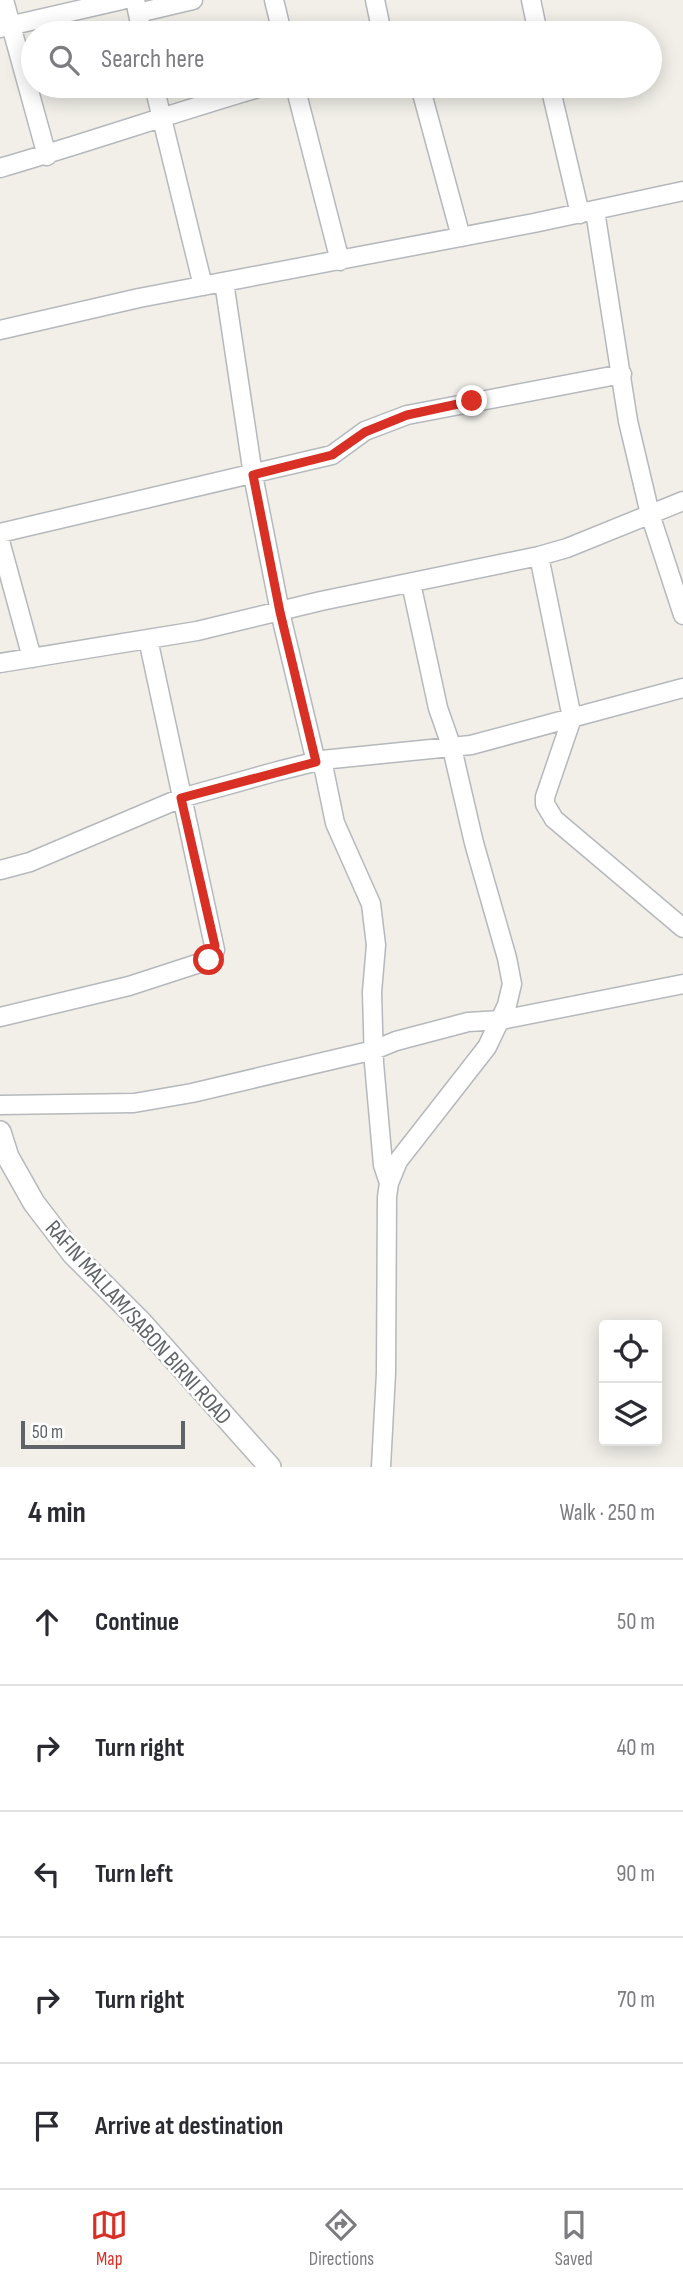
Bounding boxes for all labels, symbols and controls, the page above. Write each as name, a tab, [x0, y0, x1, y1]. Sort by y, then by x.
search box	[21, 21, 662, 98]
icon: search	[45, 41, 83, 79]
text: Search here	[101, 44, 204, 75]
route end	[456, 385, 487, 416]
route start	[193, 944, 224, 975]
street label: RAFIN MALLAM/SABON BIRNI ROAD	[39, 1215, 237, 1431]
map controls	[599, 1320, 662, 1446]
button: locate	[599, 1320, 662, 1383]
button: layers	[599, 1383, 662, 1446]
scale bar	[21, 1418, 186, 1450]
text: 50 m	[32, 1421, 63, 1444]
text: 4 min	[28, 1495, 86, 1531]
text: Walk · 250 m	[559, 1499, 655, 1527]
icon: ahead	[28, 1603, 66, 1641]
text: Continue	[95, 1607, 179, 1638]
text: 50 m	[617, 1608, 655, 1636]
icon: right	[28, 1729, 66, 1767]
text: Turn right	[95, 1733, 184, 1764]
text: 40 m	[617, 1734, 655, 1762]
icon: left	[28, 1855, 66, 1893]
text: Turn left	[95, 1859, 173, 1890]
text: 90 m	[616, 1860, 655, 1888]
icon: right	[28, 1981, 66, 2019]
text: Turn right	[95, 1985, 184, 2016]
text: 70 m	[617, 1986, 655, 2014]
icon: arrive	[28, 2107, 66, 2145]
text: Arrive at destination	[95, 2111, 283, 2142]
tab: Map	[90, 2206, 128, 2271]
tab: Directions	[309, 2206, 374, 2271]
tab: Saved	[555, 2206, 593, 2271]

